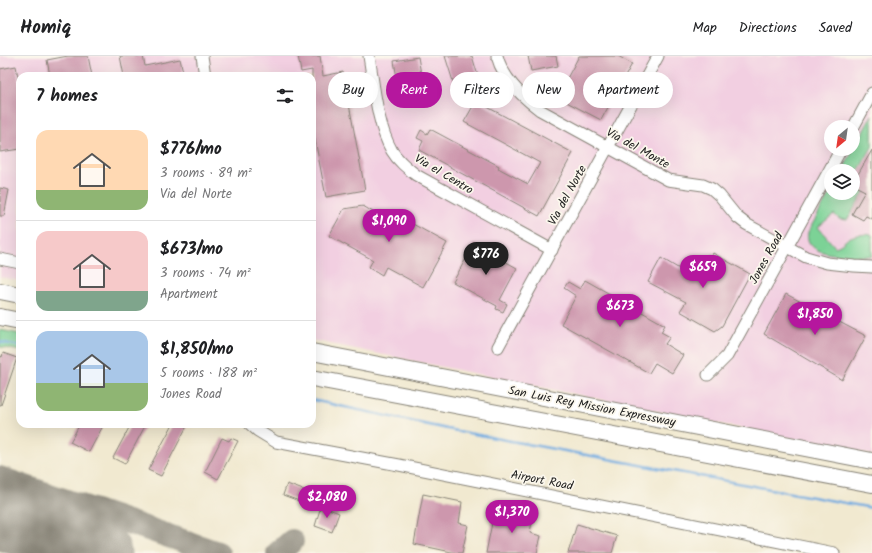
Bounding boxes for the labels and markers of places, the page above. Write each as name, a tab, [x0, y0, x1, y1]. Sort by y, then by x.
pin: $1,090	[356, 209, 422, 243]
pin: $776	[462, 242, 510, 276]
pin: $659	[679, 255, 727, 289]
pin: $673	[596, 294, 644, 328]
pin: $1,850	[782, 302, 848, 336]
pin: $2,080	[294, 485, 360, 519]
pin: $1,370	[479, 500, 545, 534]

